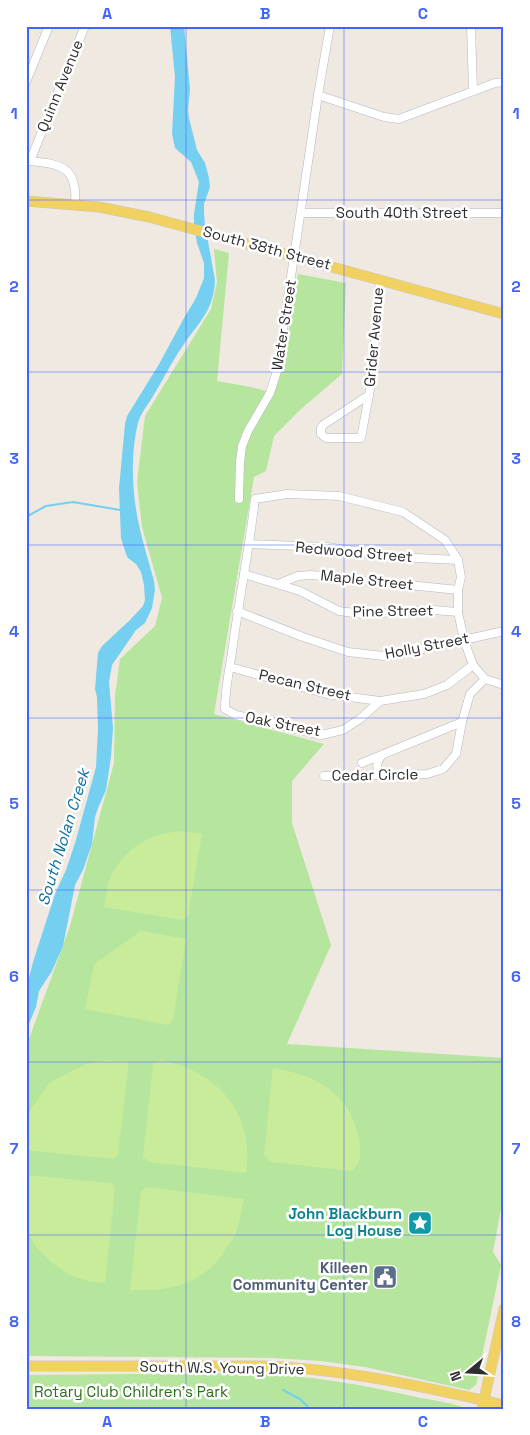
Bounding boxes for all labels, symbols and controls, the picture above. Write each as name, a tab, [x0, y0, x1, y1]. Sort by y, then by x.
text: A	[102, 3, 112, 24]
text: B	[260, 3, 270, 24]
text: C	[418, 3, 428, 24]
street label: Quinn Avenue	[32, 37, 87, 135]
text: 1	[10, 103, 18, 124]
text: 1	[512, 103, 520, 124]
street label: South 40th Street	[336, 203, 468, 222]
street label: South 38th Street	[201, 221, 333, 274]
text: 2	[9, 276, 19, 297]
text: 2	[511, 276, 521, 297]
street label: Water Street	[267, 278, 300, 372]
street label: Grider Avenue	[360, 286, 387, 388]
text: 3	[9, 448, 19, 469]
text: 3	[511, 448, 521, 469]
street label: Redwood Street	[295, 537, 414, 566]
street label: Maple Street	[320, 565, 415, 594]
street label: Pine Street	[353, 600, 433, 621]
text: 4	[9, 621, 19, 642]
text: 4	[511, 621, 521, 642]
street label: Holly Street	[383, 628, 471, 663]
street label: Pecan Street	[257, 665, 353, 704]
street label: Oak Street	[244, 707, 323, 740]
water label: South Nolan Creek	[33, 764, 95, 908]
street label: Cedar Circle	[332, 764, 419, 785]
text: 5	[9, 793, 19, 814]
text: 5	[511, 793, 521, 814]
text: 6	[9, 966, 19, 987]
text: 6	[511, 966, 521, 987]
text: 7	[10, 1138, 19, 1159]
text: 7	[512, 1138, 521, 1159]
place label: John Blackburn Log House	[288, 1204, 402, 1240]
place icon: John Blackburn Log House	[407, 1210, 433, 1236]
place label: Killeen Community Center	[233, 1258, 368, 1294]
public building icon: Killeen Community Center	[372, 1264, 398, 1290]
text: 8	[9, 1311, 19, 1332]
text: 8	[511, 1311, 521, 1332]
north arrow	[442, 1348, 492, 1398]
street label: South W.S. Young Drive	[139, 1357, 305, 1378]
text: N	[446, 1369, 466, 1383]
park label: Rotary Club Children's Park	[34, 1382, 228, 1401]
text: A	[102, 1411, 112, 1432]
text: B	[260, 1411, 270, 1432]
text: C	[418, 1411, 428, 1432]

